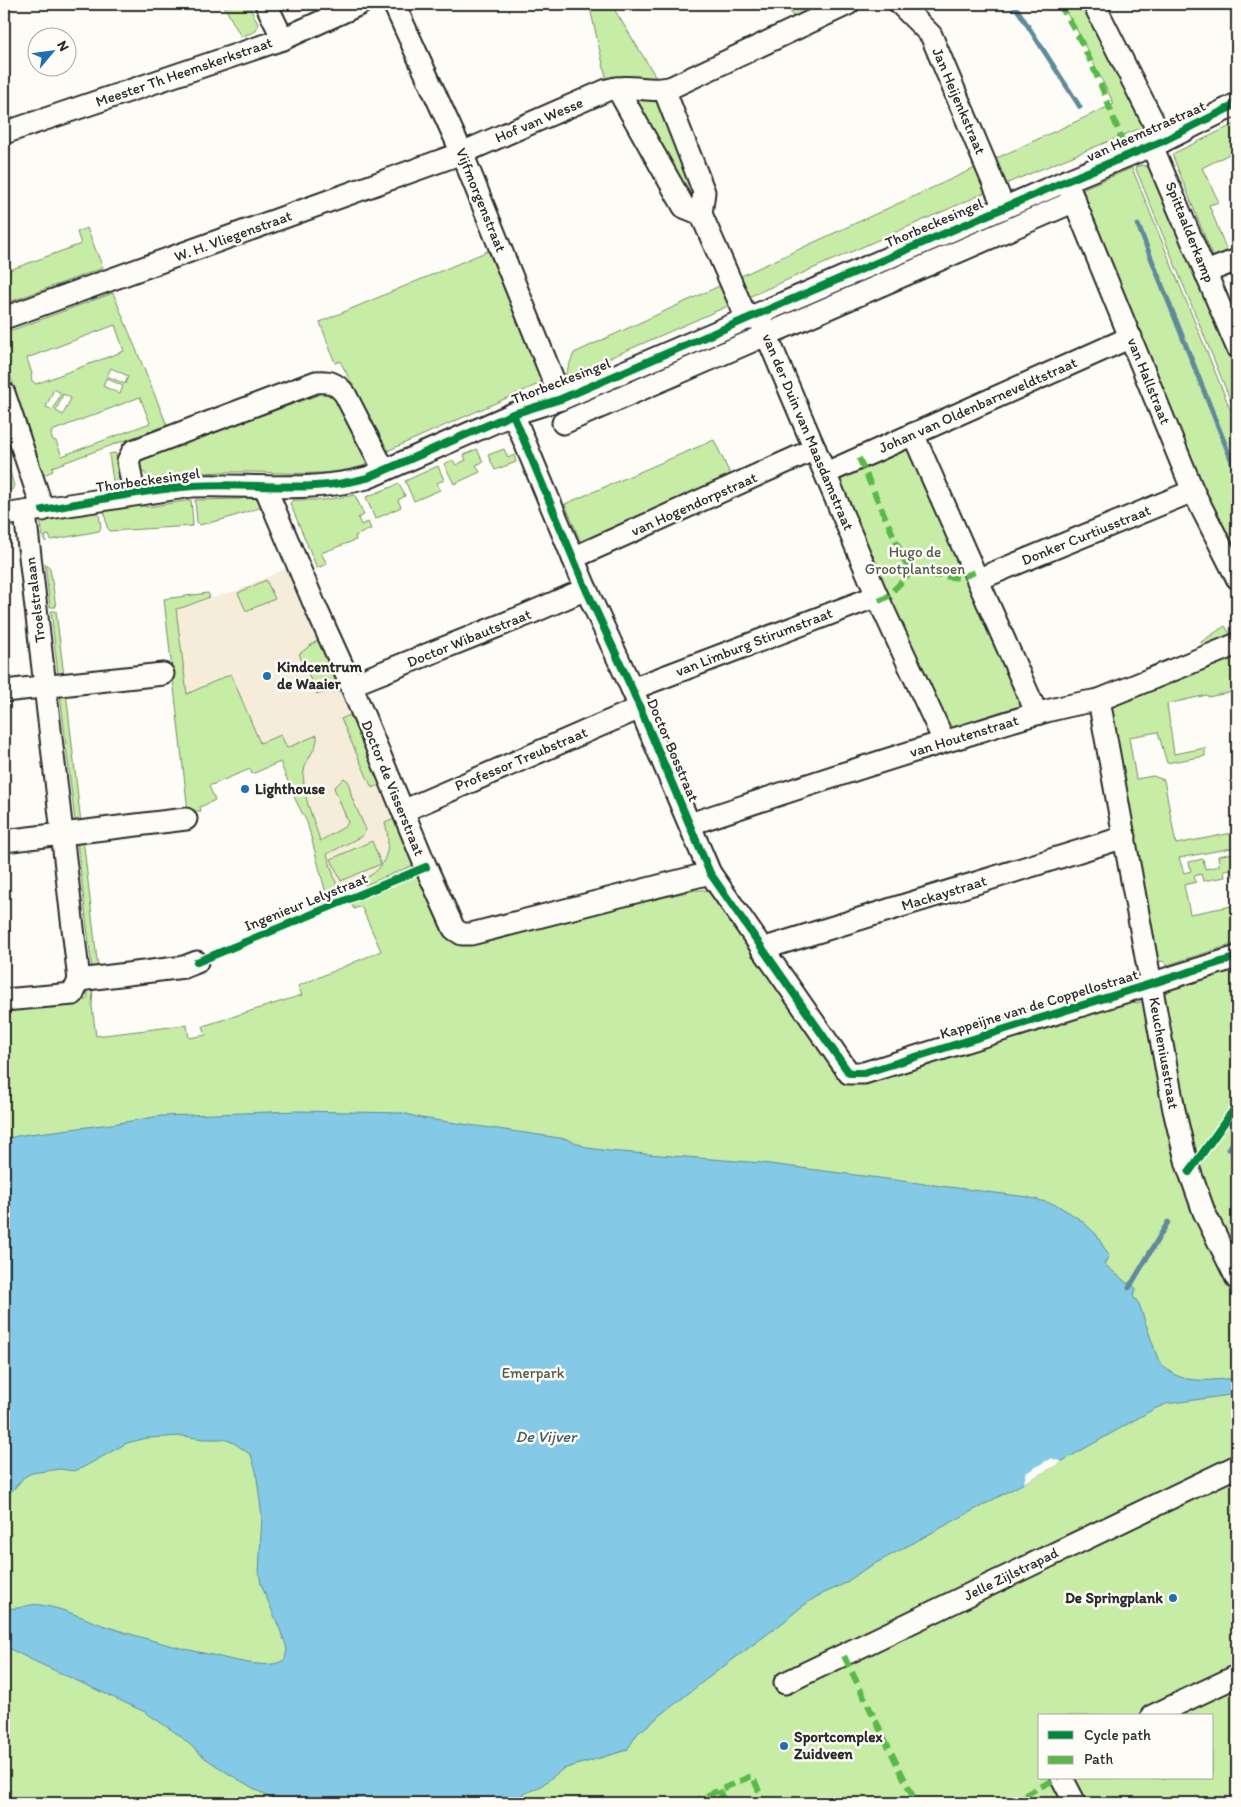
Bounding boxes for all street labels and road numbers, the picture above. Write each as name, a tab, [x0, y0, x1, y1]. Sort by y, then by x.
street label: Meester Th Heemskerkstraat	[93, 33, 275, 111]
street label: Jan Heijenkstraat	[928, 45, 990, 157]
street label: Hof van Wesse	[492, 93, 586, 147]
street label: van Heemstrastraat	[1084, 96, 1209, 165]
street label: Vijfmorgenstraat	[452, 145, 510, 255]
street label: Spittaalderkamp	[1162, 179, 1218, 285]
street label: Thorbeckesingel	[882, 194, 986, 252]
street label: W. H. Vliegenstraat	[172, 206, 295, 266]
street label: van der Duin van Maasdamstraat	[758, 331, 858, 533]
street label: van Hallstraat	[1123, 335, 1175, 427]
street label: Johan van Oldenbarneveldtstraat	[876, 353, 1080, 457]
street label: Thorbeckesingel	[509, 354, 614, 408]
street label: Thorbeckesingel	[95, 464, 202, 496]
street label: van Hogendorpstraat	[628, 468, 760, 540]
street label: Donker Curtiusstraat	[1019, 501, 1154, 569]
street label: Troelstralaan	[21, 556, 49, 644]
street label: van Limburg Stirumstraat	[673, 604, 835, 680]
street label: Doctor Wibautstraat	[404, 605, 534, 671]
street label: Doctor Bosstraat	[643, 696, 703, 805]
street label: van Houtenstraat	[907, 711, 1021, 761]
street label: Doctor de Visserstraat	[358, 718, 429, 859]
street label: Professor Treubstraat	[452, 723, 590, 795]
street label: Ingenieur Lelystraat	[242, 869, 371, 935]
street label: Mackaystraat	[899, 871, 989, 914]
street label: Kappeijne van de Coppellostraat	[938, 965, 1141, 1043]
street label: Keucheniusstraat	[1145, 996, 1183, 1111]
street label: Jelle Zijlstrapad	[961, 1543, 1061, 1605]

